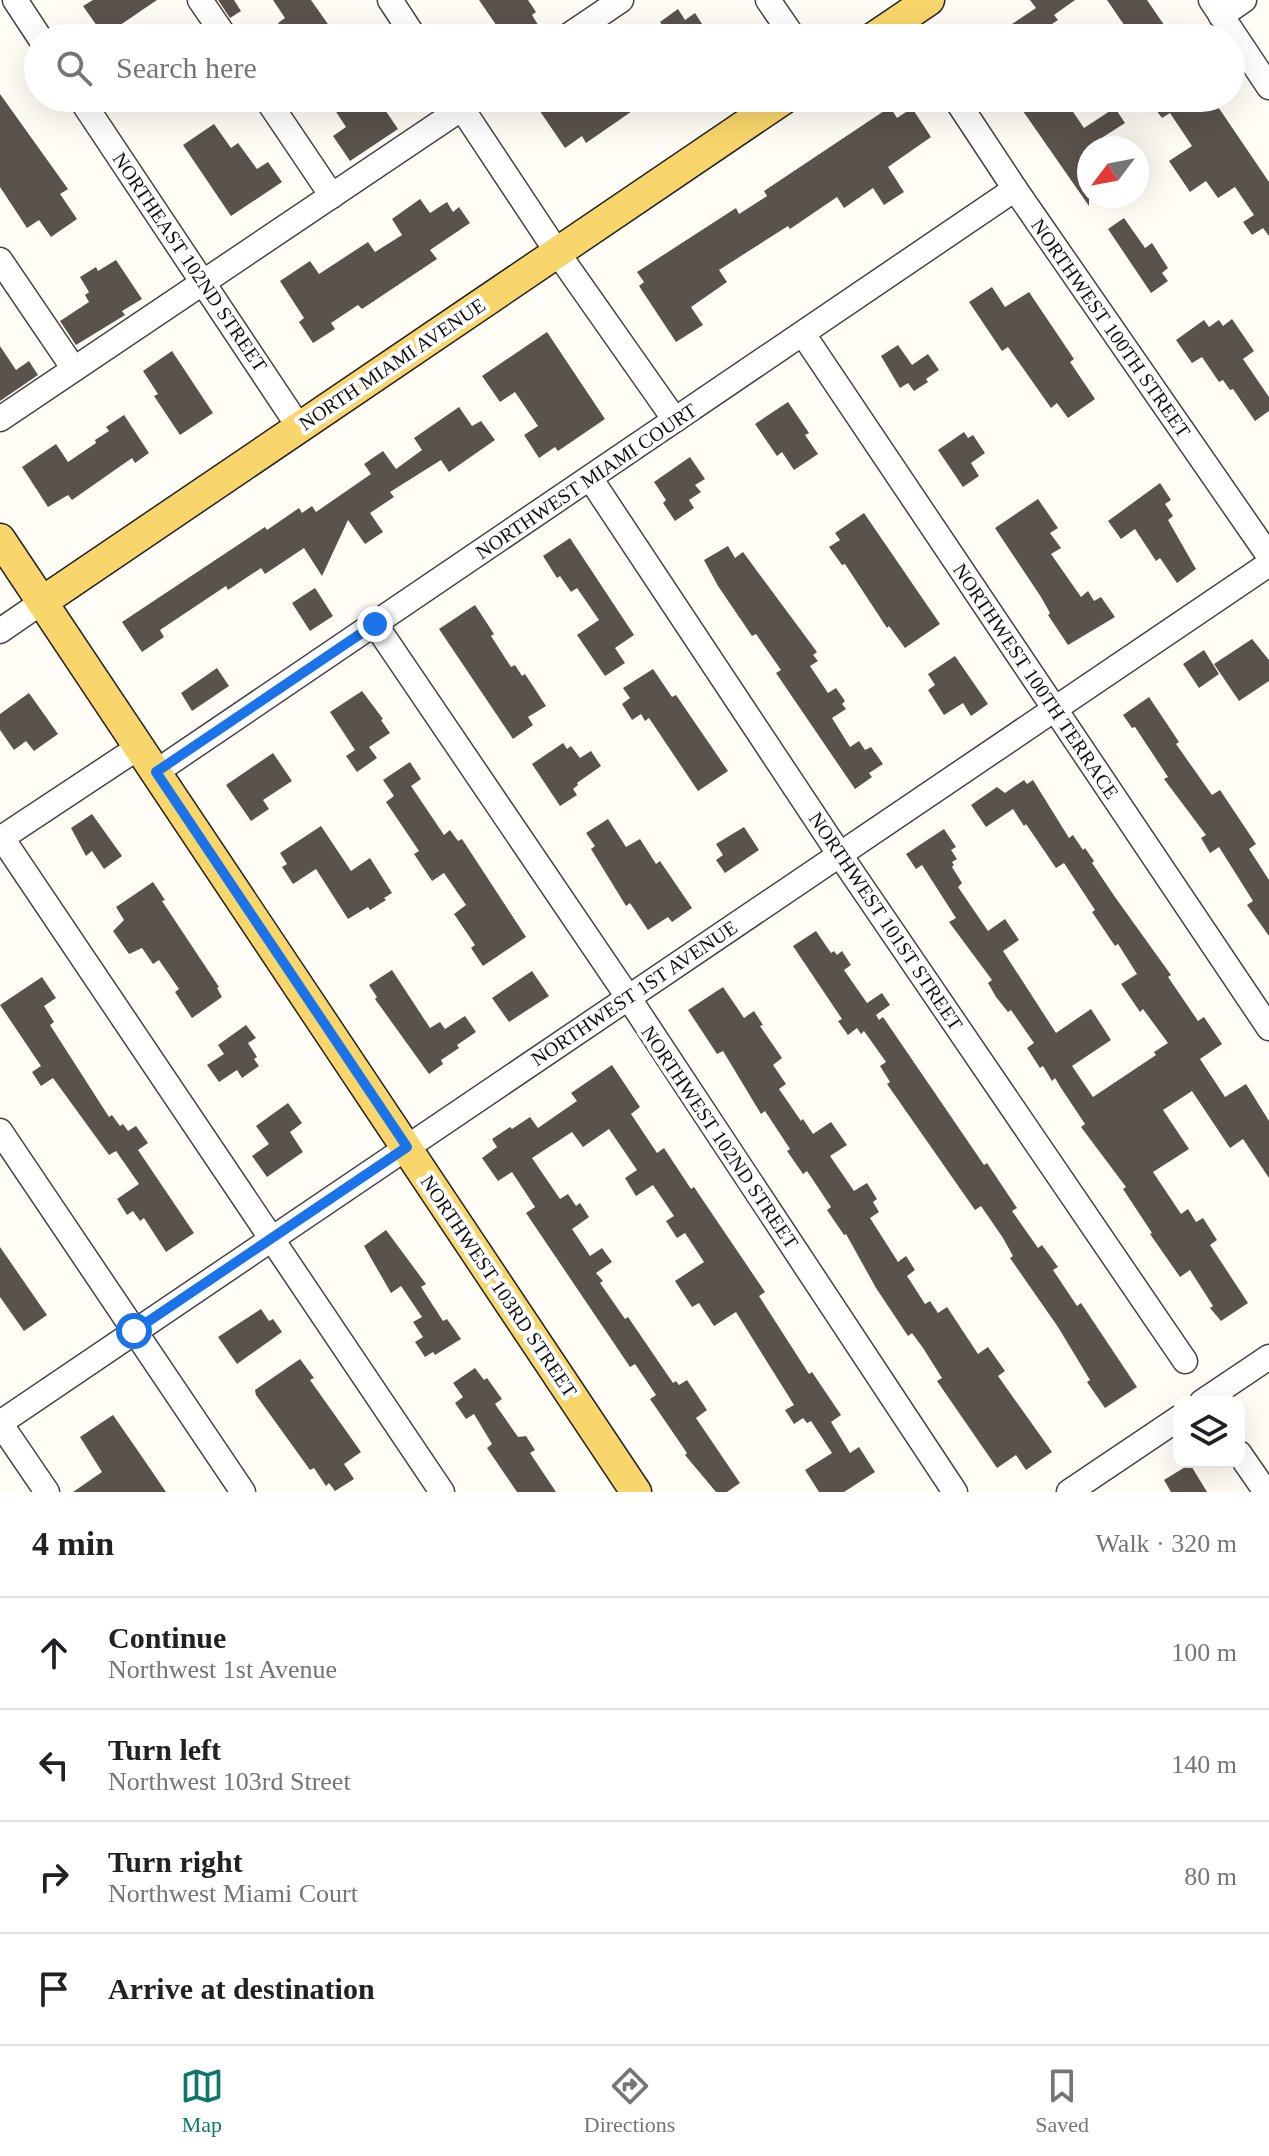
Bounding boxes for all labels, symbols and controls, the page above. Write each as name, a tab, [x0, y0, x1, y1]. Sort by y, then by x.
search box	[24, 24, 1245, 112]
icon: search	[52, 46, 96, 90]
text: Search here	[116, 51, 257, 84]
north arrow	[1077, 136, 1149, 208]
street label: NORTHEAST 102ND STREET	[108, 148, 272, 376]
street label: NORTHWEST 100TH STREET	[1027, 214, 1195, 442]
street label: NORTH MIAMI AVENUE	[295, 293, 489, 435]
street label: NORTHWEST MIAMI COURT	[471, 399, 701, 563]
street label: NORTHWEST 100TH TERRACE	[949, 559, 1123, 803]
route end	[357, 606, 393, 642]
street label: NORTHWEST 101ST STREET	[805, 808, 967, 1034]
street label: NORTHWEST 1ST AVENUE	[527, 916, 741, 1070]
street label: NORTHWEST 102ND STREET	[637, 1021, 803, 1253]
street label: NORTHWEST 103RD STREET	[416, 1171, 582, 1401]
route start	[116, 1313, 152, 1349]
map controls	[1173, 1396, 1245, 1468]
button: layers	[1173, 1396, 1245, 1468]
text: 4 min	[32, 1525, 114, 1562]
text: Walk · 320 m	[1095, 1529, 1237, 1558]
text: Continue	[108, 1621, 226, 1654]
icon: ahead	[32, 1631, 76, 1675]
text: 100 m	[1171, 1638, 1237, 1667]
text: Northwest 1st Avenue	[108, 1655, 337, 1684]
text: Turn left	[108, 1733, 221, 1766]
icon: left	[32, 1743, 76, 1787]
text: 140 m	[1171, 1750, 1237, 1779]
text: Northwest 103rd Street	[108, 1767, 351, 1796]
text: Turn right	[108, 1845, 243, 1878]
icon: right	[32, 1855, 76, 1899]
text: 80 m	[1184, 1862, 1237, 1891]
text: Northwest Miami Court	[108, 1879, 358, 1908]
icon: arrive	[32, 1967, 76, 2011]
text: Arrive at destination	[108, 1972, 375, 2005]
tab: Map	[180, 2064, 224, 2138]
tab: Directions	[584, 2064, 675, 2138]
tab: Saved	[1035, 2064, 1089, 2138]

